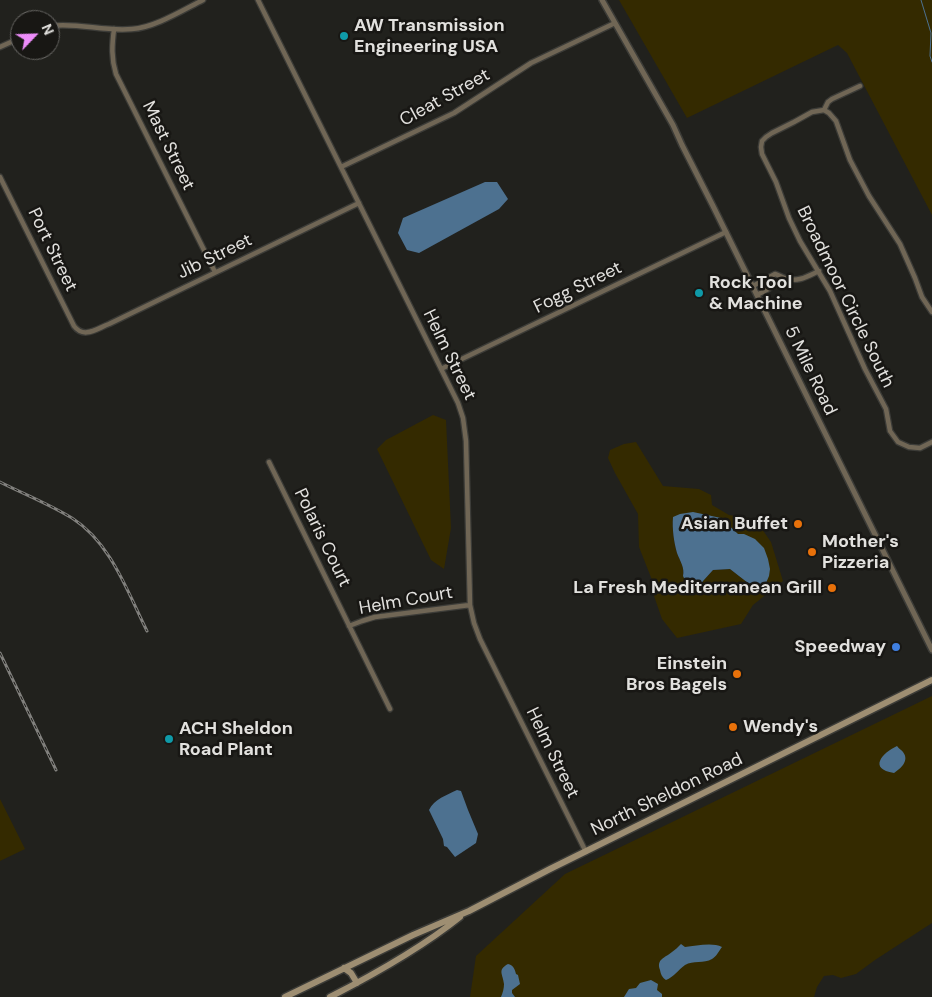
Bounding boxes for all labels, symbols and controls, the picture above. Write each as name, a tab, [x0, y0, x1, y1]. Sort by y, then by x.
north arrow	[10, 10, 60, 60]
place label: AW Transmission Engineering USA	[354, 15, 505, 58]
text: N	[37, 21, 58, 38]
marker: AW Transmission Engineering USA	[338, 30, 350, 42]
street label: Cleat Street	[396, 64, 494, 132]
street label: Mast Street	[137, 98, 199, 194]
street label: Broadmoor Circle South	[792, 203, 898, 391]
street label: Port Street	[23, 205, 81, 295]
street label: Jib Street	[174, 230, 256, 284]
street label: Fogg Street	[530, 257, 626, 319]
place label: Rock Tool & Machine	[709, 272, 803, 314]
marker: Rock Tool & Machine	[693, 287, 705, 299]
street label: Helm Street	[418, 306, 480, 404]
street label: 5 Mile Road	[779, 323, 841, 419]
street label: Polaris Court	[289, 485, 355, 591]
place label: Asian Buffet	[681, 513, 788, 535]
marker: Asian Buffet	[792, 518, 804, 530]
place label: Mother's Pizzeria	[822, 531, 899, 574]
marker: Mother's Pizzeria	[806, 546, 818, 558]
place label: La Fresh Mediterranean Grill	[573, 577, 822, 599]
street label: Helm Court	[357, 582, 455, 620]
marker: La Fresh Mediterranean Grill	[826, 582, 838, 594]
place label: Speedway	[794, 636, 886, 658]
marker: Speedway	[890, 641, 902, 653]
place label: Einstein Bros Bagels	[626, 653, 727, 696]
marker: Einstein Bros Bagels	[731, 668, 743, 680]
street label: Helm Street	[521, 704, 583, 802]
place label: Wendy's	[743, 716, 818, 738]
place label: ACH Sheldon Road Plant	[179, 718, 293, 761]
marker: Wendy's	[727, 721, 739, 733]
marker: ACH Sheldon Road Plant	[163, 733, 175, 745]
street label: North Sheldon Road	[588, 749, 746, 841]

